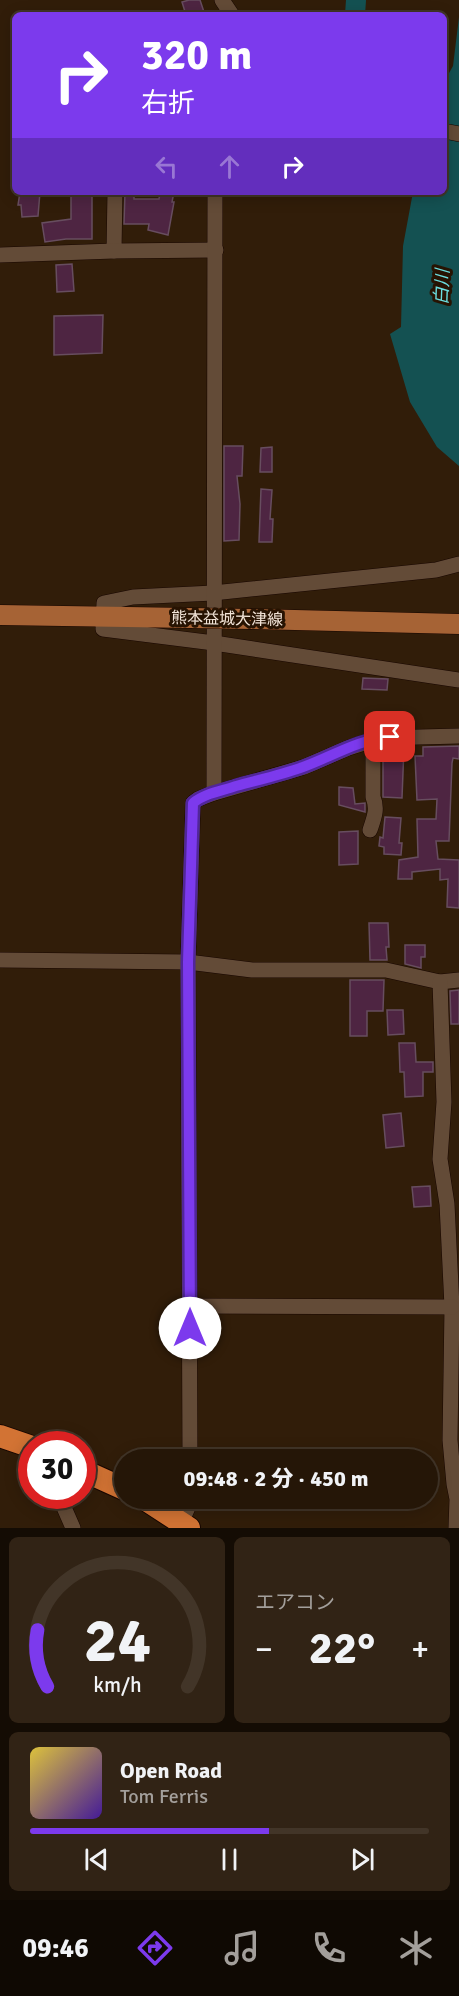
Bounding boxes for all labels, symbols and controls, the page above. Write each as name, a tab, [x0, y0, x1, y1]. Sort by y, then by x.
text: 320 m	[141, 30, 252, 81]
icon: right	[42, 36, 120, 114]
text: 右折	[141, 87, 195, 120]
icon: left	[150, 150, 183, 183]
icon: ahead	[213, 150, 246, 183]
icon: right	[276, 150, 309, 183]
water label: 白川	[430, 267, 454, 305]
street label: 熊本益城大津線	[171, 608, 283, 630]
pin	[364, 711, 415, 762]
icon: arrive	[373, 720, 406, 753]
position arrow	[158, 1296, 222, 1360]
speed limit sign: 30	[18, 1431, 96, 1509]
text: 09:48 · 2 分 · 450 m	[184, 1465, 368, 1492]
text: エアコン	[255, 1590, 335, 1615]
text: 24	[83, 1602, 151, 1679]
text: 22°	[309, 1621, 375, 1676]
text: −	[255, 1629, 273, 1670]
text: +	[411, 1629, 429, 1670]
text: km/h	[93, 1672, 141, 1698]
text: Open Road	[120, 1757, 222, 1784]
text: Tom Ferris	[120, 1784, 208, 1809]
icon: previous	[80, 1843, 113, 1876]
icon: pause	[213, 1843, 246, 1876]
icon: next	[346, 1843, 379, 1876]
icon: directions	[134, 1927, 176, 1969]
icon: music	[221, 1927, 263, 1969]
icon: phone	[308, 1927, 350, 1969]
icon: climate	[395, 1927, 437, 1969]
text: 09:46	[22, 1932, 89, 1965]

